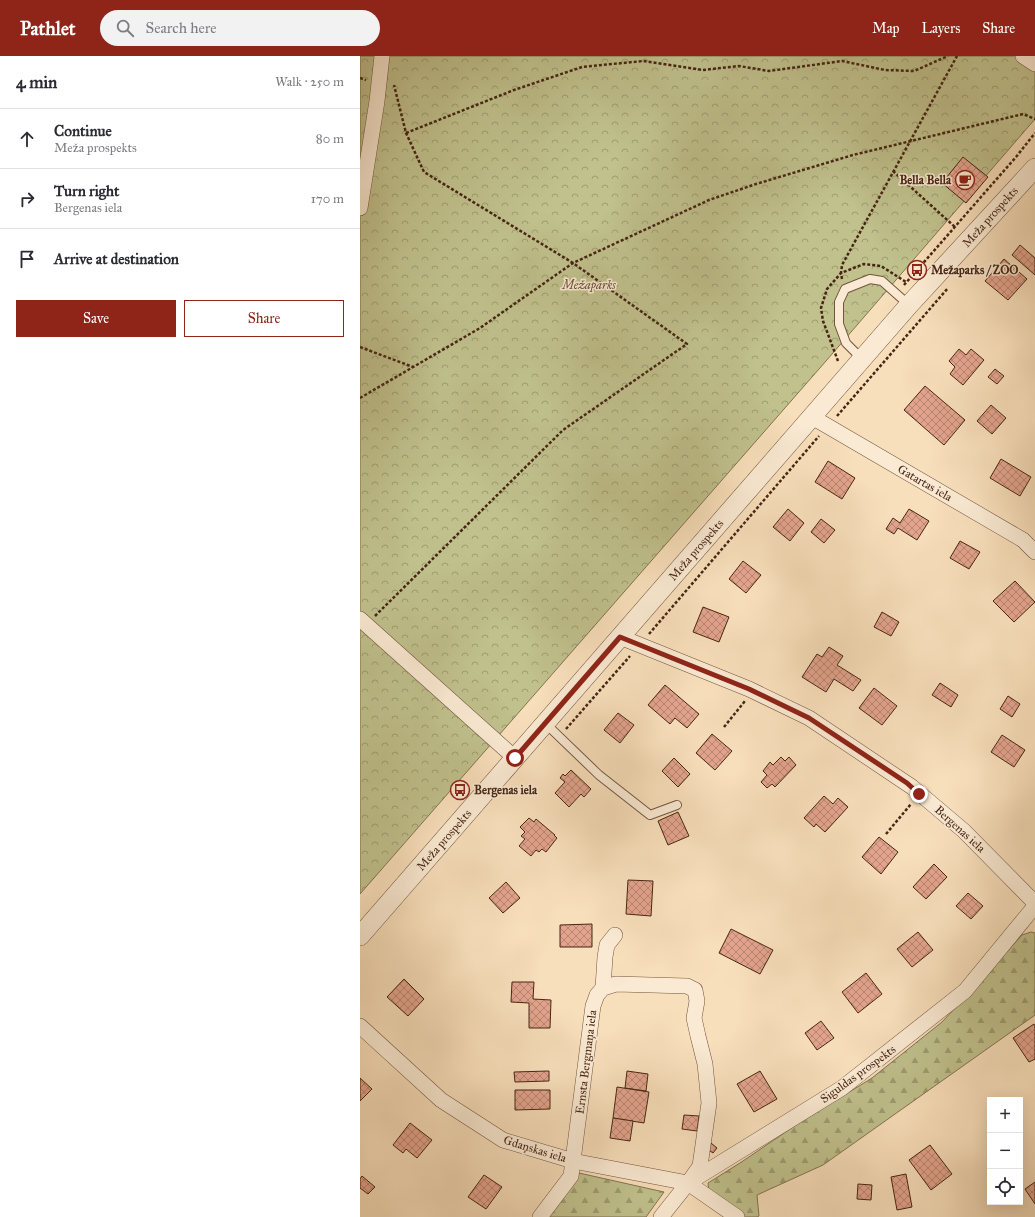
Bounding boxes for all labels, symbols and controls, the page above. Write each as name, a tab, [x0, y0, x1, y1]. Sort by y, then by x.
search box	[100, 10, 380, 46]
text: Pathlet	[20, 17, 76, 40]
icon: search	[114, 17, 136, 39]
text: Search here	[146, 19, 217, 37]
text: Map	[872, 20, 900, 37]
text: Layers	[922, 20, 960, 37]
text: Share	[982, 20, 1015, 37]
text: 4 min	[16, 72, 57, 93]
text: Walk · 250 m	[275, 74, 344, 90]
text: Continue	[54, 122, 112, 140]
icon: ahead	[16, 128, 38, 150]
text: 80 m	[316, 131, 344, 147]
text: Meža prospekts	[54, 140, 137, 156]
cafe icon: Bella Bella	[954, 169, 976, 191]
place label: Bella Bella	[899, 173, 952, 187]
text: Turn right	[54, 182, 119, 200]
street label: Meža prospekts	[959, 184, 1021, 250]
icon: right	[16, 188, 38, 210]
text: 170 m	[311, 191, 344, 207]
text: Bergenas iela	[54, 200, 122, 216]
icon: arrive	[16, 248, 38, 270]
text: Arrive at destination	[54, 250, 179, 268]
bus stop icon: Mežaparks / ZOO	[906, 259, 928, 281]
place label: Mežaparks / ZOO	[931, 263, 1018, 278]
park label: Mežaparks	[561, 278, 616, 293]
button: Save	[16, 300, 176, 337]
button: Share	[184, 300, 344, 337]
street label: Gatartas iela	[895, 462, 955, 505]
street label: Meža prospekts	[666, 517, 726, 583]
route start	[506, 749, 524, 767]
bus stop icon: Bergenas iela	[449, 779, 471, 801]
place label: Bergenas iela	[474, 783, 538, 798]
route end	[910, 785, 928, 803]
street label: Bergenas iela	[931, 803, 989, 857]
street label: Meža prospekts	[414, 807, 474, 873]
street label: Ernsta Bergmaņa iela	[573, 1008, 600, 1115]
street label: Siguldas prospekts	[818, 1042, 899, 1107]
map controls	[987, 1097, 1023, 1205]
button: +	[987, 1097, 1023, 1133]
street label: Gdaņskas iela	[502, 1133, 569, 1165]
button: −	[987, 1133, 1023, 1169]
button: locate	[987, 1169, 1023, 1205]

